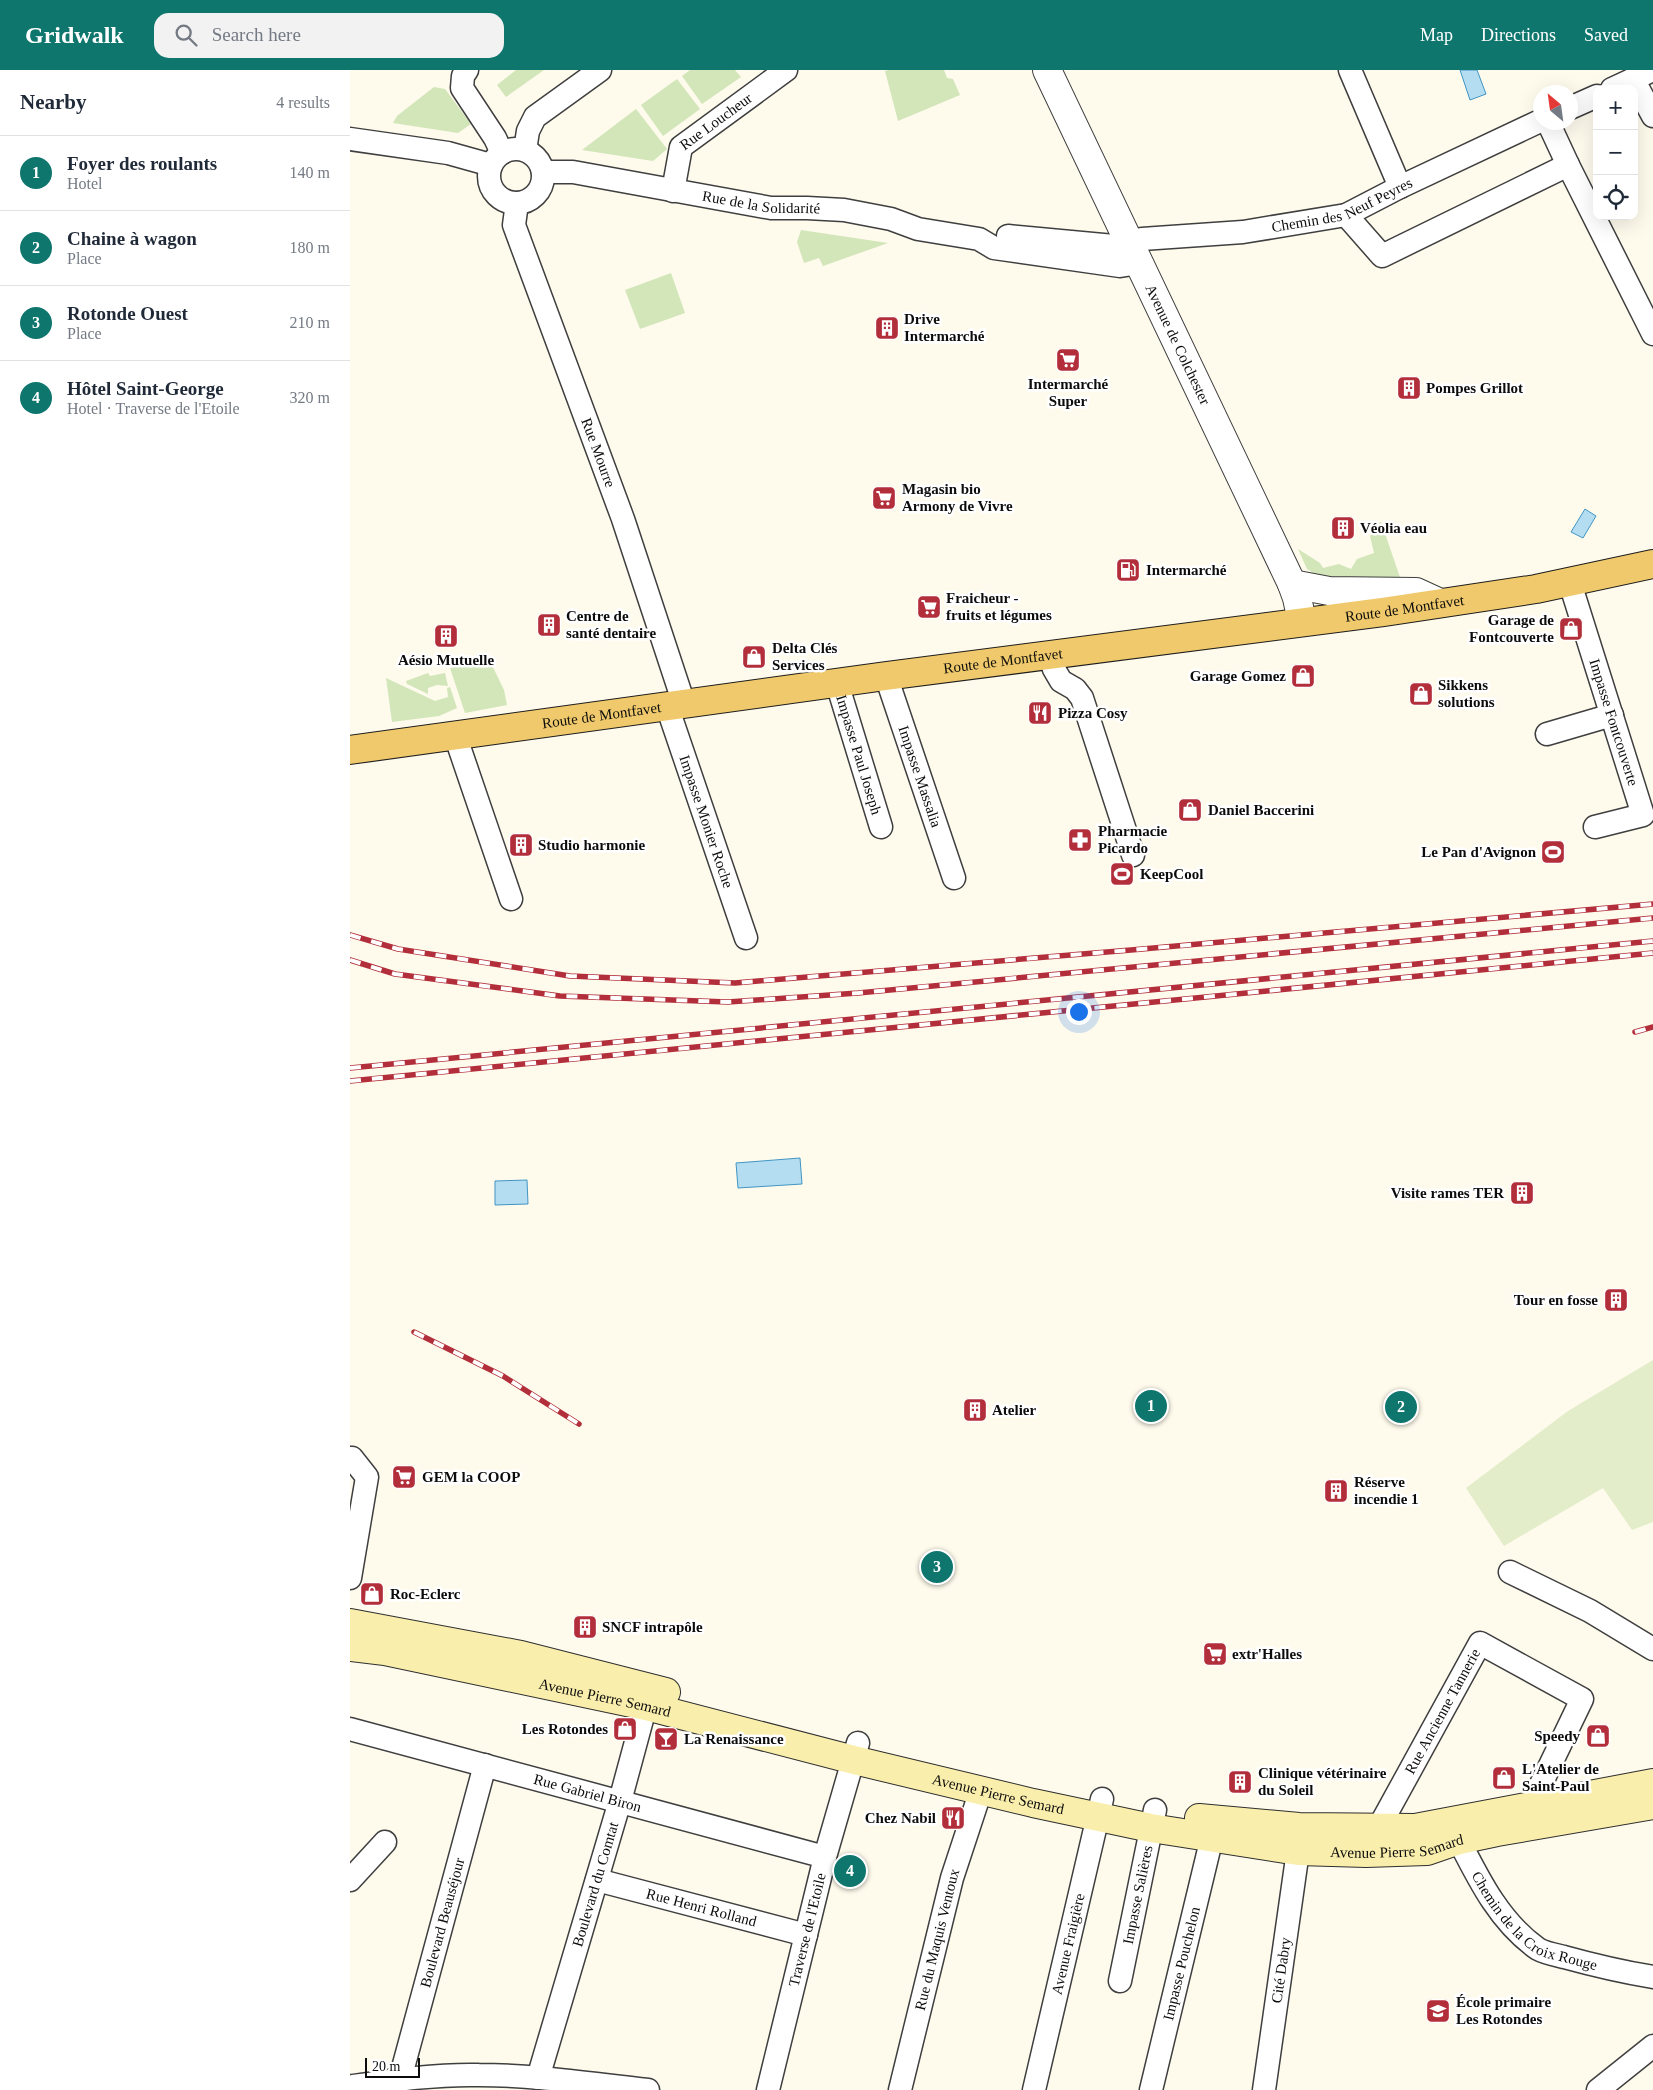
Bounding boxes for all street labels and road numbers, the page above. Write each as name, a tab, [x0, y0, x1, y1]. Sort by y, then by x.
street label: Rue Loucheur	[677, 90, 755, 153]
street label: Chemin des Neuf Peyres	[1270, 174, 1415, 235]
street label: Rue de la Solidarité	[701, 188, 821, 217]
street label: Avenue de Colchester	[1142, 282, 1213, 407]
street label: Rue Mourre	[578, 416, 619, 490]
street label: Route de Montfavet	[1344, 592, 1466, 625]
street label: Route de Montfavet	[942, 645, 1064, 677]
street label: Impasse Fontcouverte	[1586, 657, 1641, 788]
street label: Impasse Paul Joseph	[833, 693, 885, 817]
street label: Route de Montfavet	[541, 699, 663, 731]
street label: Impasse Massalia	[895, 724, 944, 830]
street label: Impasse Monier Roche	[676, 753, 736, 890]
street label: Rue Ancienne Tannerie	[1402, 1646, 1483, 1777]
street label: Avenue Pierre Semard	[537, 1676, 673, 1720]
street label: Rue Gabriel Biron	[532, 1771, 644, 1815]
street label: Avenue Pierre Semard	[931, 1771, 1066, 1817]
street label: Boulevard du Comtat	[569, 1819, 622, 1949]
street label: Avenue Pierre Semard	[1330, 1831, 1465, 1861]
street label: Impasse Salières	[1120, 1844, 1156, 1946]
street label: Boulevard Beauséjour	[417, 1856, 468, 1989]
street label: Rue du Maquis Ventoux	[912, 1866, 963, 2012]
street label: Chemin de la Croix Rouge	[1469, 1869, 1599, 1973]
street label: Traverse de l'Etoile	[786, 1871, 829, 1988]
street label: Rue Henri Rolland	[645, 1885, 759, 1930]
street label: Avenue Fraigière	[1049, 1891, 1088, 1996]
street label: Impasse Pouchelon	[1160, 1905, 1203, 2022]
street label: Cité Dabry	[1268, 1936, 1294, 2004]

